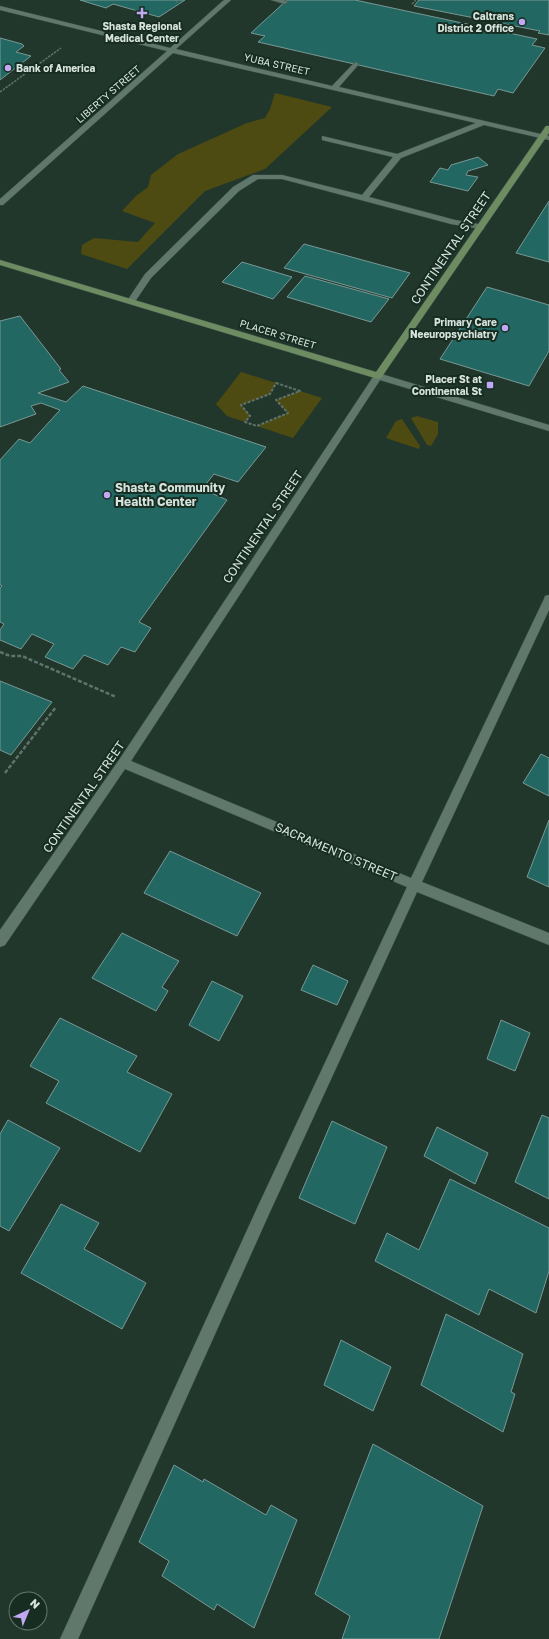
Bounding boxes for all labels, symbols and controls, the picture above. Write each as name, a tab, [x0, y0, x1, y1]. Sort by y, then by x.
marker: Shasta Regional Medical Center	[136, 7, 148, 19]
place label: Caltrans District 2 Office	[437, 10, 514, 34]
marker: Caltrans District 2 Office	[517, 17, 527, 27]
place label: Shasta Regional Medical Center	[102, 20, 182, 44]
street label: YUBA STREET	[243, 51, 311, 77]
place label: Bank of America	[16, 62, 95, 74]
marker: Bank of America	[3, 63, 13, 73]
street label: LIBERTY STREET	[73, 63, 143, 125]
street label: CONTINENTAL STREET	[407, 188, 494, 307]
place label: Primary Care Neeuropsychiatry	[410, 316, 497, 340]
street label: PLACER STREET	[238, 317, 318, 351]
marker: Primary Care Neeuropsychiatry	[500, 323, 510, 333]
place label: Placer St at Continental St	[412, 373, 482, 397]
marker: Placer St at Continental St	[485, 380, 495, 390]
street label: CONTINENTAL STREET	[219, 467, 306, 586]
place label: Shasta Community Health Center	[115, 480, 226, 509]
marker: Shasta Community Health Center	[102, 490, 112, 500]
street label: CONTINENTAL STREET	[39, 738, 128, 855]
street label: SACRAMENTO STREET	[273, 819, 400, 884]
north arrow	[8, 1591, 48, 1631]
text: N	[28, 1596, 43, 1611]

